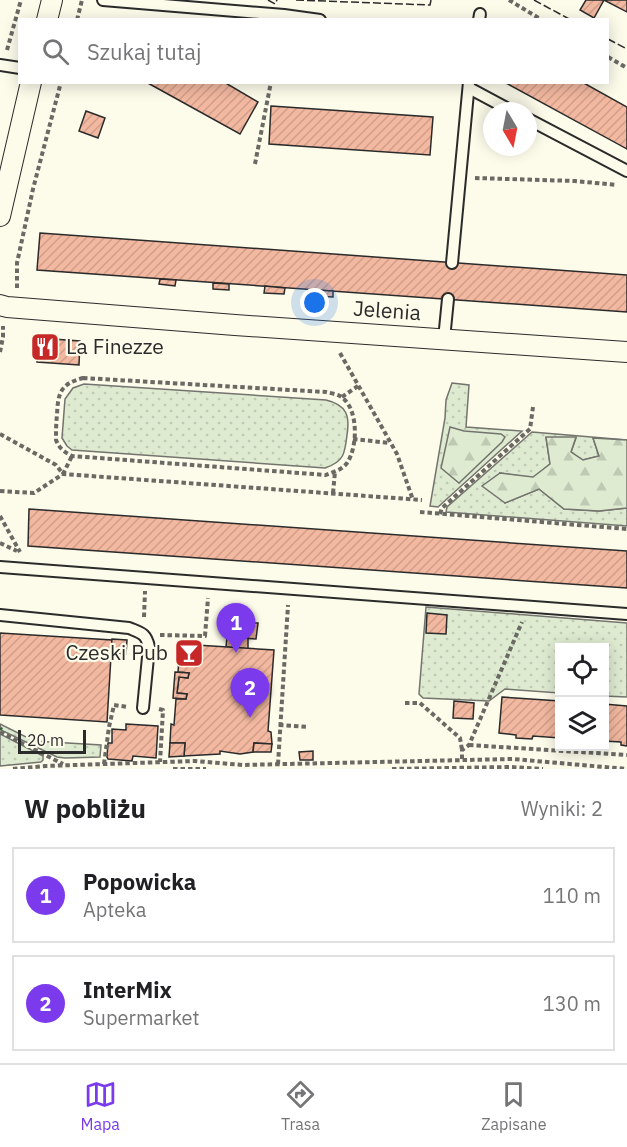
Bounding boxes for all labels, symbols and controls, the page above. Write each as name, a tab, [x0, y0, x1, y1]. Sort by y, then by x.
search box	[18, 18, 609, 84]
icon: search	[39, 35, 72, 68]
text: Szukaj tutaj	[87, 37, 202, 66]
north arrow	[483, 102, 537, 156]
your location	[300, 288, 329, 317]
street label: Jelenia	[352, 294, 422, 326]
restaurant icon: La Finezze	[29, 331, 61, 363]
place label: La Finezze	[66, 332, 164, 360]
pin: 1	[216, 604, 256, 653]
bar icon: Czeski Pub	[173, 637, 205, 669]
place label: Czeski Pub	[66, 638, 168, 666]
map controls	[555, 643, 609, 751]
button: locate	[555, 643, 609, 697]
pin: 2	[230, 668, 270, 718]
button: layers	[555, 697, 609, 751]
scale bar	[18, 727, 86, 754]
text: 20 m	[27, 730, 64, 750]
text: W pobliżu	[24, 791, 146, 825]
text: Wyniki: 2	[521, 795, 603, 822]
text: Popowicka	[83, 867, 196, 896]
text: 1	[40, 882, 52, 909]
text: 110 m	[543, 882, 601, 909]
text: Apteka	[83, 896, 146, 923]
text: InterMix	[83, 975, 172, 1004]
text: 2	[40, 990, 52, 1017]
text: 130 m	[543, 990, 601, 1017]
text: Supermarket	[83, 1004, 200, 1031]
tab: Mapa	[81, 1078, 120, 1134]
tab: Trasa	[281, 1078, 320, 1134]
tab: Zapisane	[481, 1078, 546, 1134]

